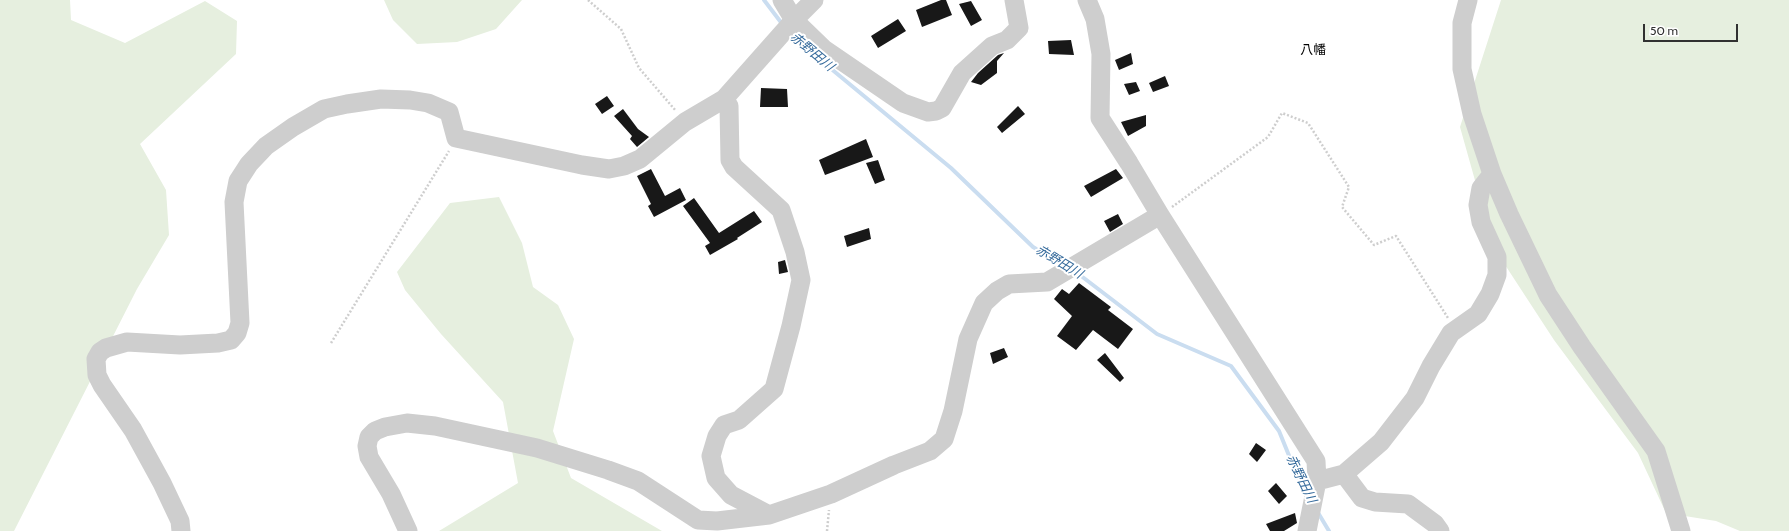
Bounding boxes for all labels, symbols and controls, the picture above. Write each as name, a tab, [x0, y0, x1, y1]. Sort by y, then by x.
scale bar	[1645, 16, 1740, 42]
text: 50 m	[1650, 23, 1678, 38]
water label: 赤野田川	[787, 29, 837, 75]
district label: 八幡	[1300, 42, 1326, 58]
water label: 赤野田川	[1033, 242, 1085, 282]
water label: 赤野田川	[1283, 452, 1319, 506]

